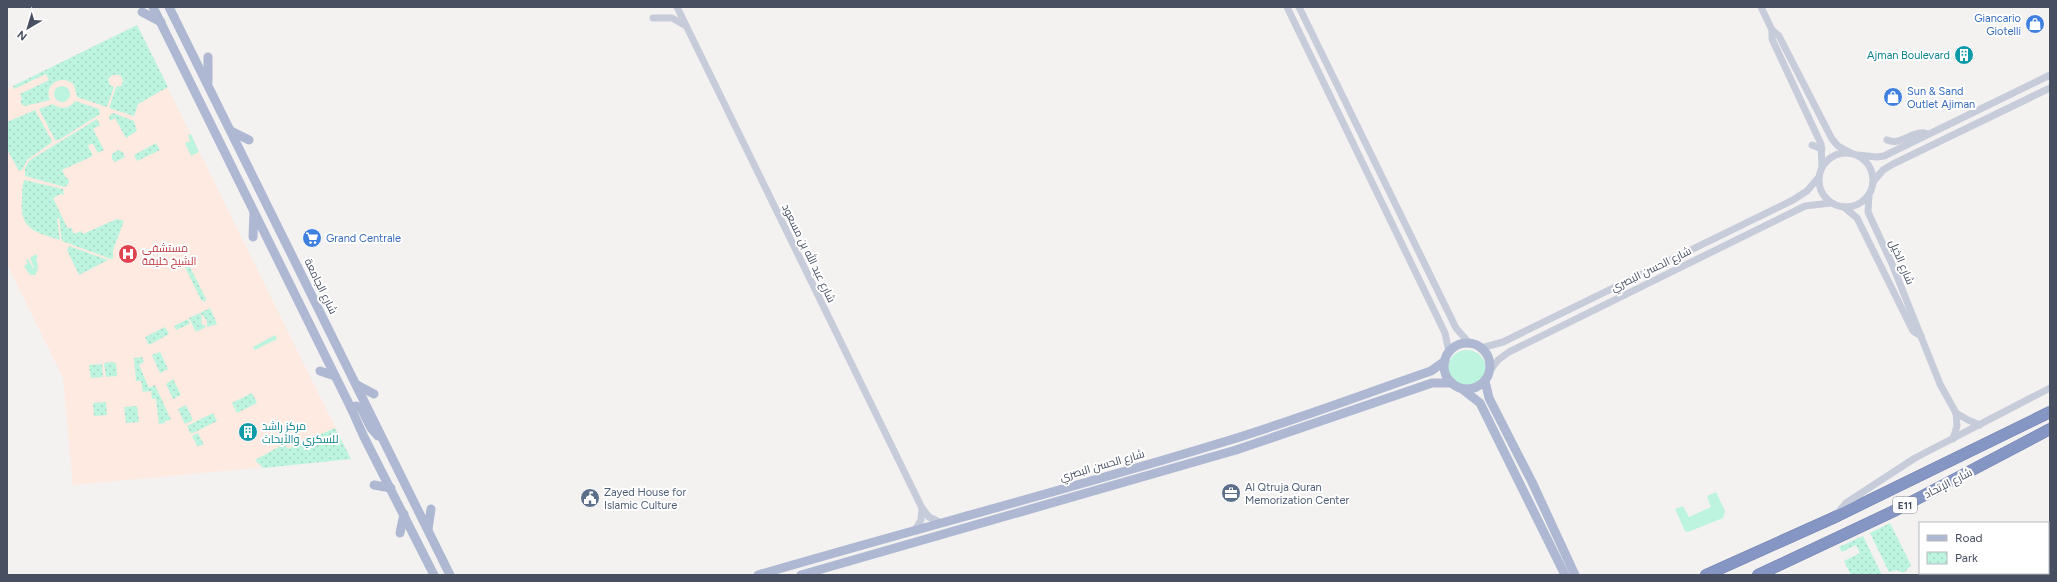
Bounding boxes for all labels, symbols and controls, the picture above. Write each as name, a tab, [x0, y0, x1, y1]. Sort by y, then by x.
north arrow	[8, 8, 48, 48]
place label: Giancario Giotelli	[1974, 12, 2021, 38]
shop icon: Giancario Giotelli	[2024, 13, 2046, 35]
text: N	[15, 28, 30, 43]
building icon: Ajman Boulevard	[1953, 44, 1975, 66]
place label: Ajman Boulevard	[1867, 49, 1950, 62]
place label: Sun & Sand Outlet Ajiman	[1907, 85, 1975, 111]
shop icon: Sun & Sand Outlet Ajiman	[1882, 86, 1904, 108]
street label: شارع عبد الله بن مسعود	[778, 201, 840, 305]
supermarket icon: Grand Centrale	[301, 227, 323, 249]
place label: Grand Centrale	[326, 232, 401, 245]
street label: شارع الخيل	[1885, 238, 1917, 287]
place label: مستشفى الشيخ خليفة	[142, 242, 196, 269]
hospital icon: مستشفى الشيخ خليفة	[117, 243, 139, 265]
street label: شارع الحسن البصري	[1609, 244, 1694, 296]
street label: شارع الجامعة	[301, 256, 340, 317]
place label: مركز راشد للسكري والأبحاث	[262, 420, 339, 448]
building icon: مركز راشد للسكري والأبحاث	[237, 421, 259, 443]
street label: شارع الحسن البصري	[1058, 447, 1147, 486]
street label: شارع الإتحاد	[1922, 466, 1975, 502]
place label: Al Qtruja Quran Memorization Center	[1245, 481, 1349, 507]
office icon: Al Qtruja Quran Memorization Center	[1220, 482, 1242, 504]
place label: Zayed House for Islamic Culture	[604, 486, 686, 512]
public building icon: Zayed House for Islamic Culture	[579, 487, 601, 509]
road number: E11	[1893, 497, 1917, 513]
legend	[1919, 522, 2049, 574]
text: Road	[1955, 531, 1983, 545]
text: Park	[1955, 551, 1978, 565]

